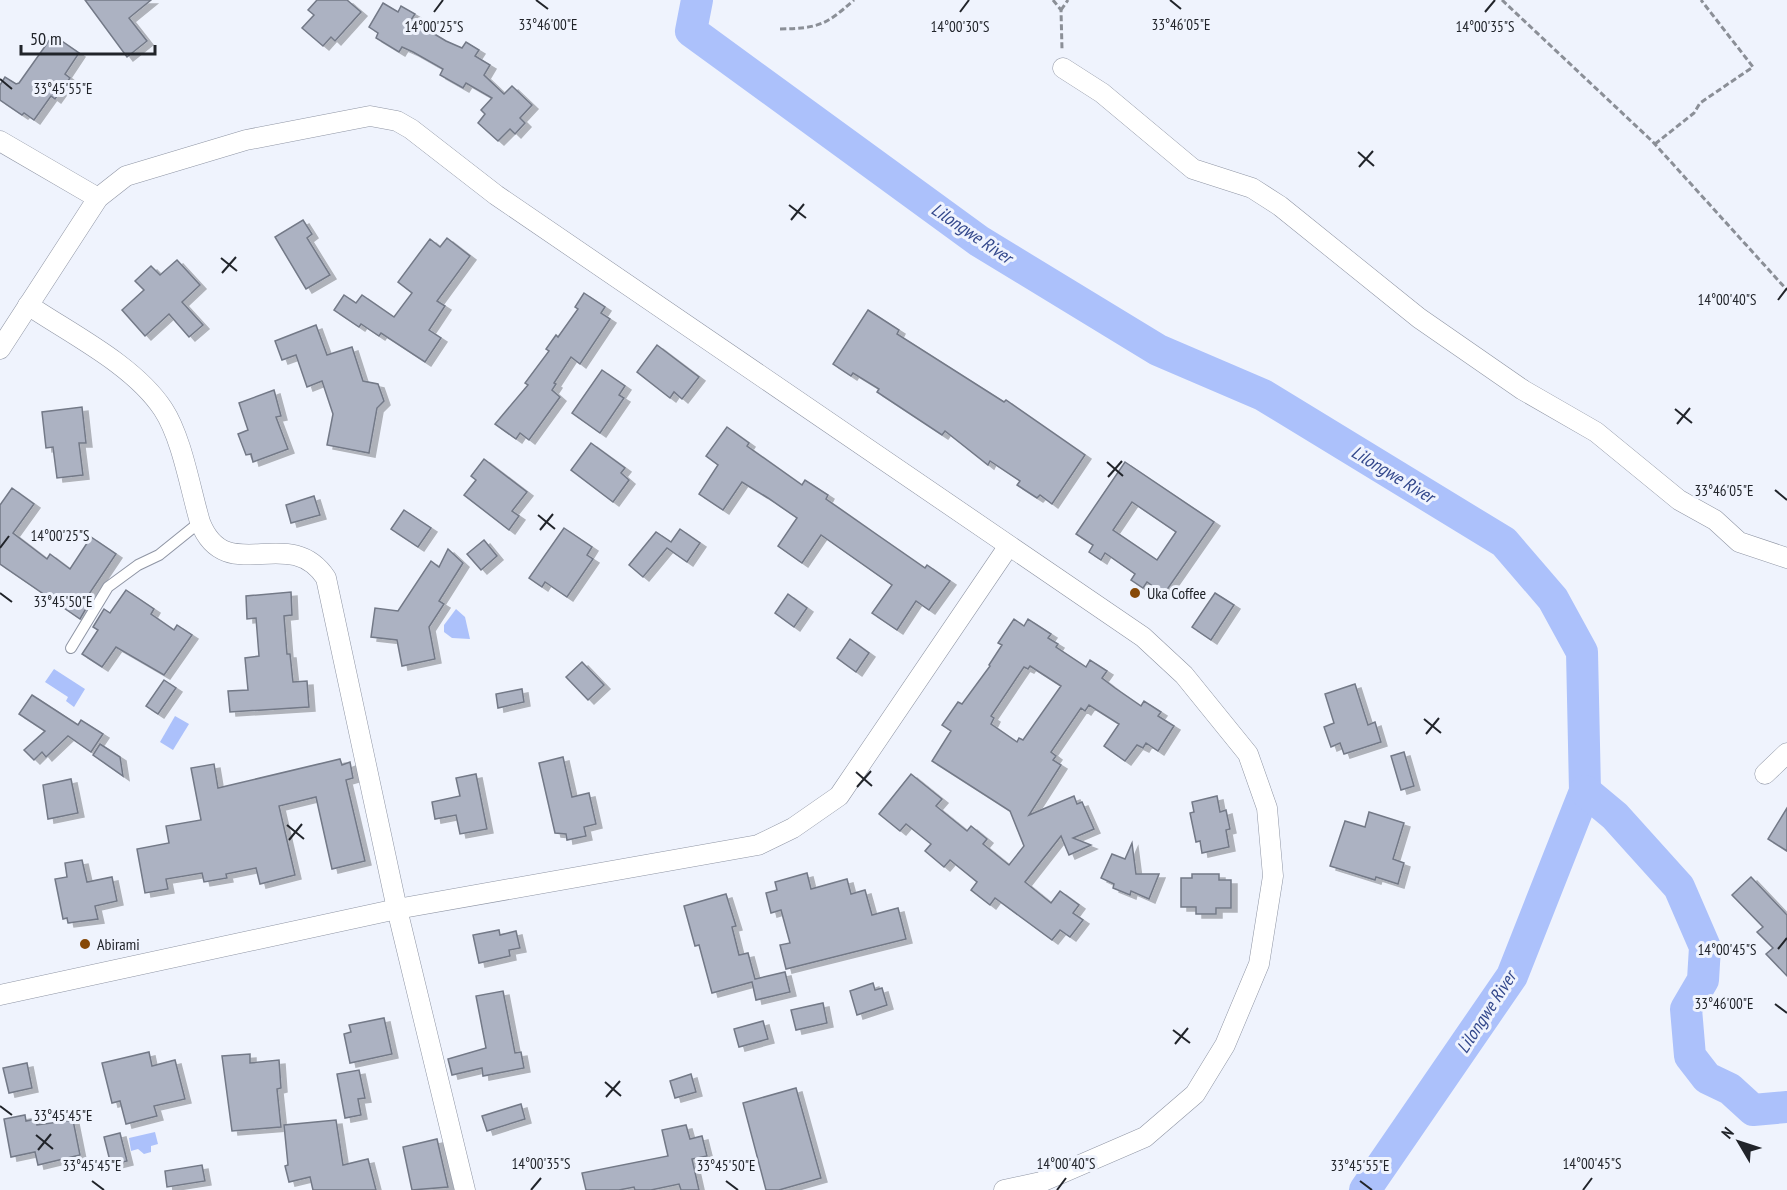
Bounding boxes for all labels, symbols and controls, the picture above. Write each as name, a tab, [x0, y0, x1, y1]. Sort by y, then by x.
text: 33°46'00"E	[518, 15, 578, 34]
text: 33°46'05"E	[1151, 15, 1211, 34]
text: 14°00'25"S	[404, 17, 464, 36]
text: 14°00'30"S	[930, 17, 990, 36]
text: 14°00'35"S	[1455, 17, 1515, 36]
scale bar	[21, 18, 154, 56]
text: 50 m	[30, 27, 62, 50]
text: 33°45'55"E	[33, 79, 93, 98]
water label: Lilongwe River	[927, 198, 1019, 270]
text: 14°00'40"S	[1697, 290, 1757, 309]
water label: Lilongwe River	[1347, 440, 1441, 509]
text: 33°46'05"E	[1694, 481, 1754, 500]
text: 14°00'25"S	[30, 526, 90, 545]
place label: Uka Coffee	[1147, 583, 1206, 603]
marker: Uka Coffee	[1128, 586, 1142, 600]
text: 33°45'50"E	[33, 592, 93, 611]
place label: Abirami	[97, 934, 140, 954]
marker: Abirami	[78, 937, 92, 951]
text: 14°00'45"S	[1697, 940, 1757, 959]
water label: Lilongwe River	[1451, 964, 1523, 1057]
text: 33°46'00"E	[1694, 994, 1754, 1013]
text: 33°45'45"E	[33, 1106, 93, 1125]
north arrow	[1709, 1112, 1769, 1172]
text: N	[1717, 1123, 1738, 1142]
text: 14°00'35"S	[511, 1154, 571, 1173]
text: 14°00'40"S	[1036, 1154, 1096, 1173]
text: 14°00'45"S	[1562, 1154, 1622, 1173]
text: 33°45'45"E	[62, 1156, 122, 1175]
text: 33°45'50"E	[696, 1156, 756, 1175]
text: 33°45'55"E	[1330, 1156, 1390, 1175]

